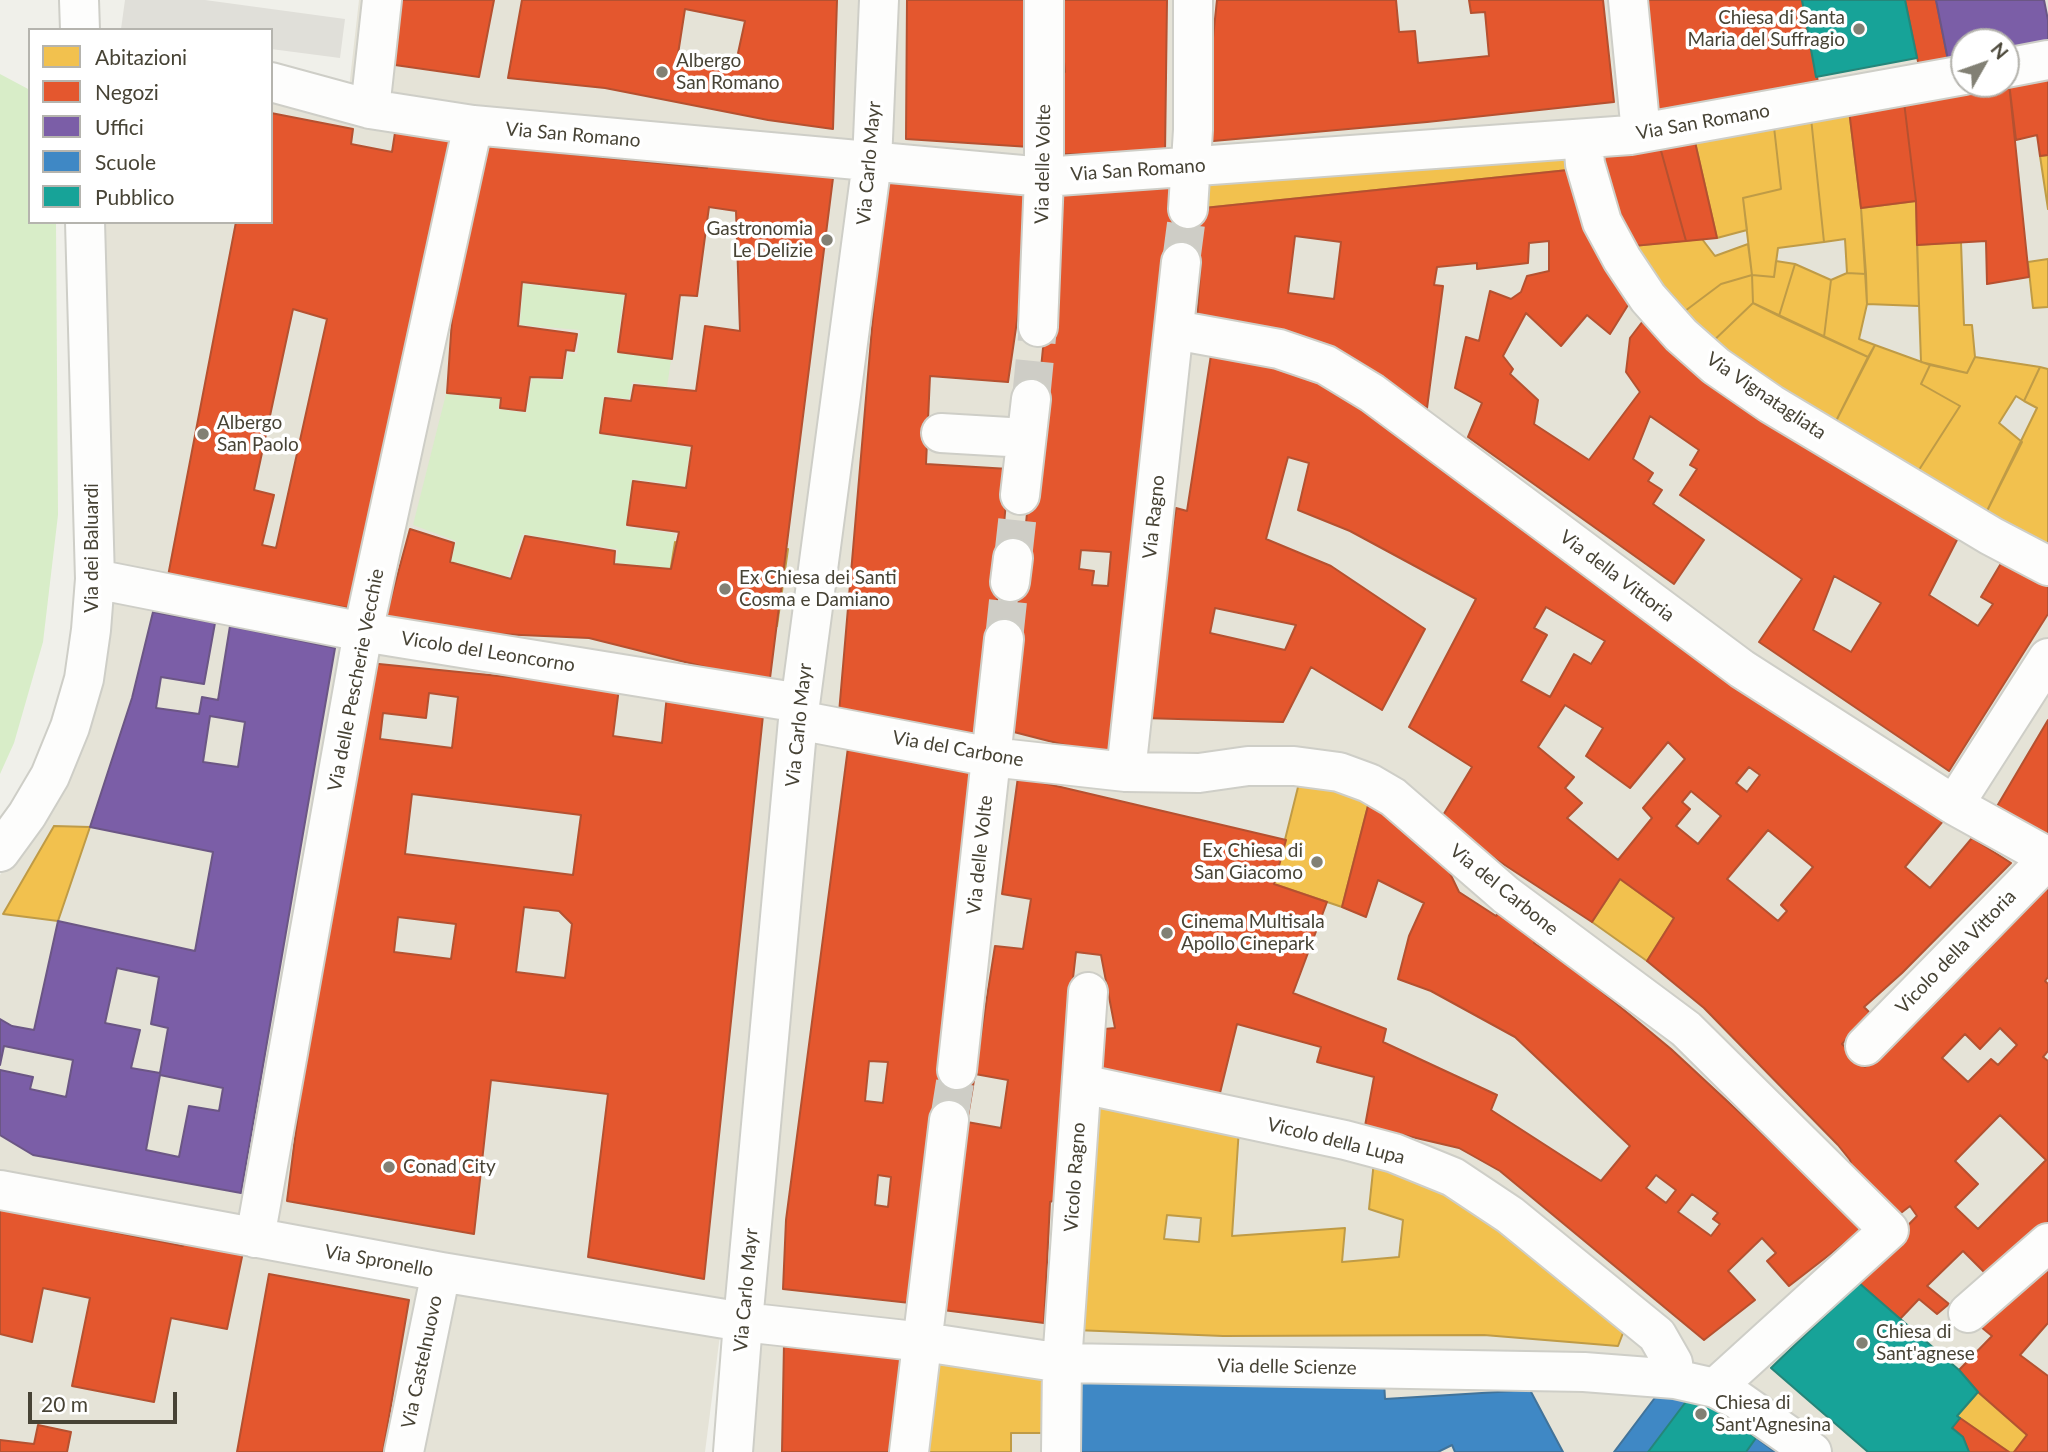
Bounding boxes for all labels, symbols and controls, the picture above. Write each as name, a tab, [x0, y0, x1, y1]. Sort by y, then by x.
place label: Chiesa di Santa Maria del Suffragio	[1688, 7, 1845, 51]
marker: Chiesa di Santa Maria del Suffragio	[1851, 21, 1867, 37]
legend	[28, 28, 273, 224]
north arrow	[1950, 28, 2020, 98]
text: N	[1986, 37, 2013, 63]
text: Abitazioni	[95, 44, 187, 69]
place label: Albergo San Romano	[676, 50, 780, 94]
marker: Albergo San Romano	[654, 64, 670, 80]
text: Negozi	[95, 79, 159, 104]
street label: Via San Romano	[1634, 99, 1772, 145]
street label: Via Carlo Mayr	[852, 100, 886, 226]
street label: Via delle Volte	[1031, 104, 1055, 224]
text: Uffici	[95, 114, 144, 139]
street label: Via San Romano	[505, 118, 641, 152]
text: Scuole	[95, 149, 156, 174]
street label: Via San Romano	[1070, 154, 1206, 186]
text: Pubblico	[95, 184, 175, 209]
place label: Gastronomia Le Delizie	[706, 218, 813, 262]
marker: Gastronomia Le Delizie	[819, 232, 835, 248]
street label: Via Vignatagliata	[1702, 347, 1830, 445]
place label: Albergo San Paolo	[217, 412, 299, 456]
marker: Albergo San Paolo	[195, 426, 211, 442]
street label: Via Ragno	[1138, 474, 1170, 560]
street label: Via dei Baluardi	[81, 483, 103, 613]
street label: Via della Vittoria	[1555, 525, 1679, 627]
street label: Via delle Pescherie Vecchie	[323, 567, 389, 793]
place label: Ex Chiesa dei Santi Cosma e Damiano	[739, 567, 897, 611]
marker: Ex Chiesa dei Santi Cosma e Damiano	[717, 581, 733, 597]
street label: Vicolo del Leoncorno	[399, 627, 577, 677]
street label: Via Carlo Mayr	[781, 662, 817, 788]
street label: Via del Carbone	[891, 726, 1025, 772]
street label: Via delle Volte	[962, 794, 998, 916]
street label: Via del Carbone	[1445, 839, 1563, 941]
place label: Ex Chiesa di San Giacomo	[1194, 840, 1303, 884]
marker: Ex Chiesa di San Giacomo	[1309, 854, 1325, 870]
street label: Vicolo della Vittoria	[1891, 885, 2021, 1019]
place label: Cinema Multisala Apollo Cinepark	[1181, 911, 1325, 955]
marker: Cinema Multisala Apollo Cinepark	[1159, 925, 1175, 941]
street label: Vicolo della Lupa	[1265, 1113, 1407, 1169]
street label: Vicolo Ragno	[1060, 1121, 1090, 1233]
place label: Conad City	[403, 1156, 496, 1178]
marker: Conad City	[381, 1159, 397, 1175]
street label: Via Carlo Mayr	[729, 1227, 763, 1353]
street label: Via Spronello	[323, 1240, 435, 1282]
street label: Via Castelnuovo	[397, 1293, 447, 1431]
place label: Chiesa di Sant'agnese	[1876, 1321, 1975, 1365]
marker: Chiesa di Sant'agnese	[1854, 1335, 1870, 1351]
street label: Via delle Scienze	[1217, 1354, 1357, 1380]
scale bar	[32, 1378, 180, 1422]
text: 20 m	[41, 1391, 88, 1416]
place label: Chiesa di Sant'Agnesina	[1715, 1392, 1831, 1436]
marker: Chiesa di Sant'Agnesina	[1693, 1406, 1709, 1422]

